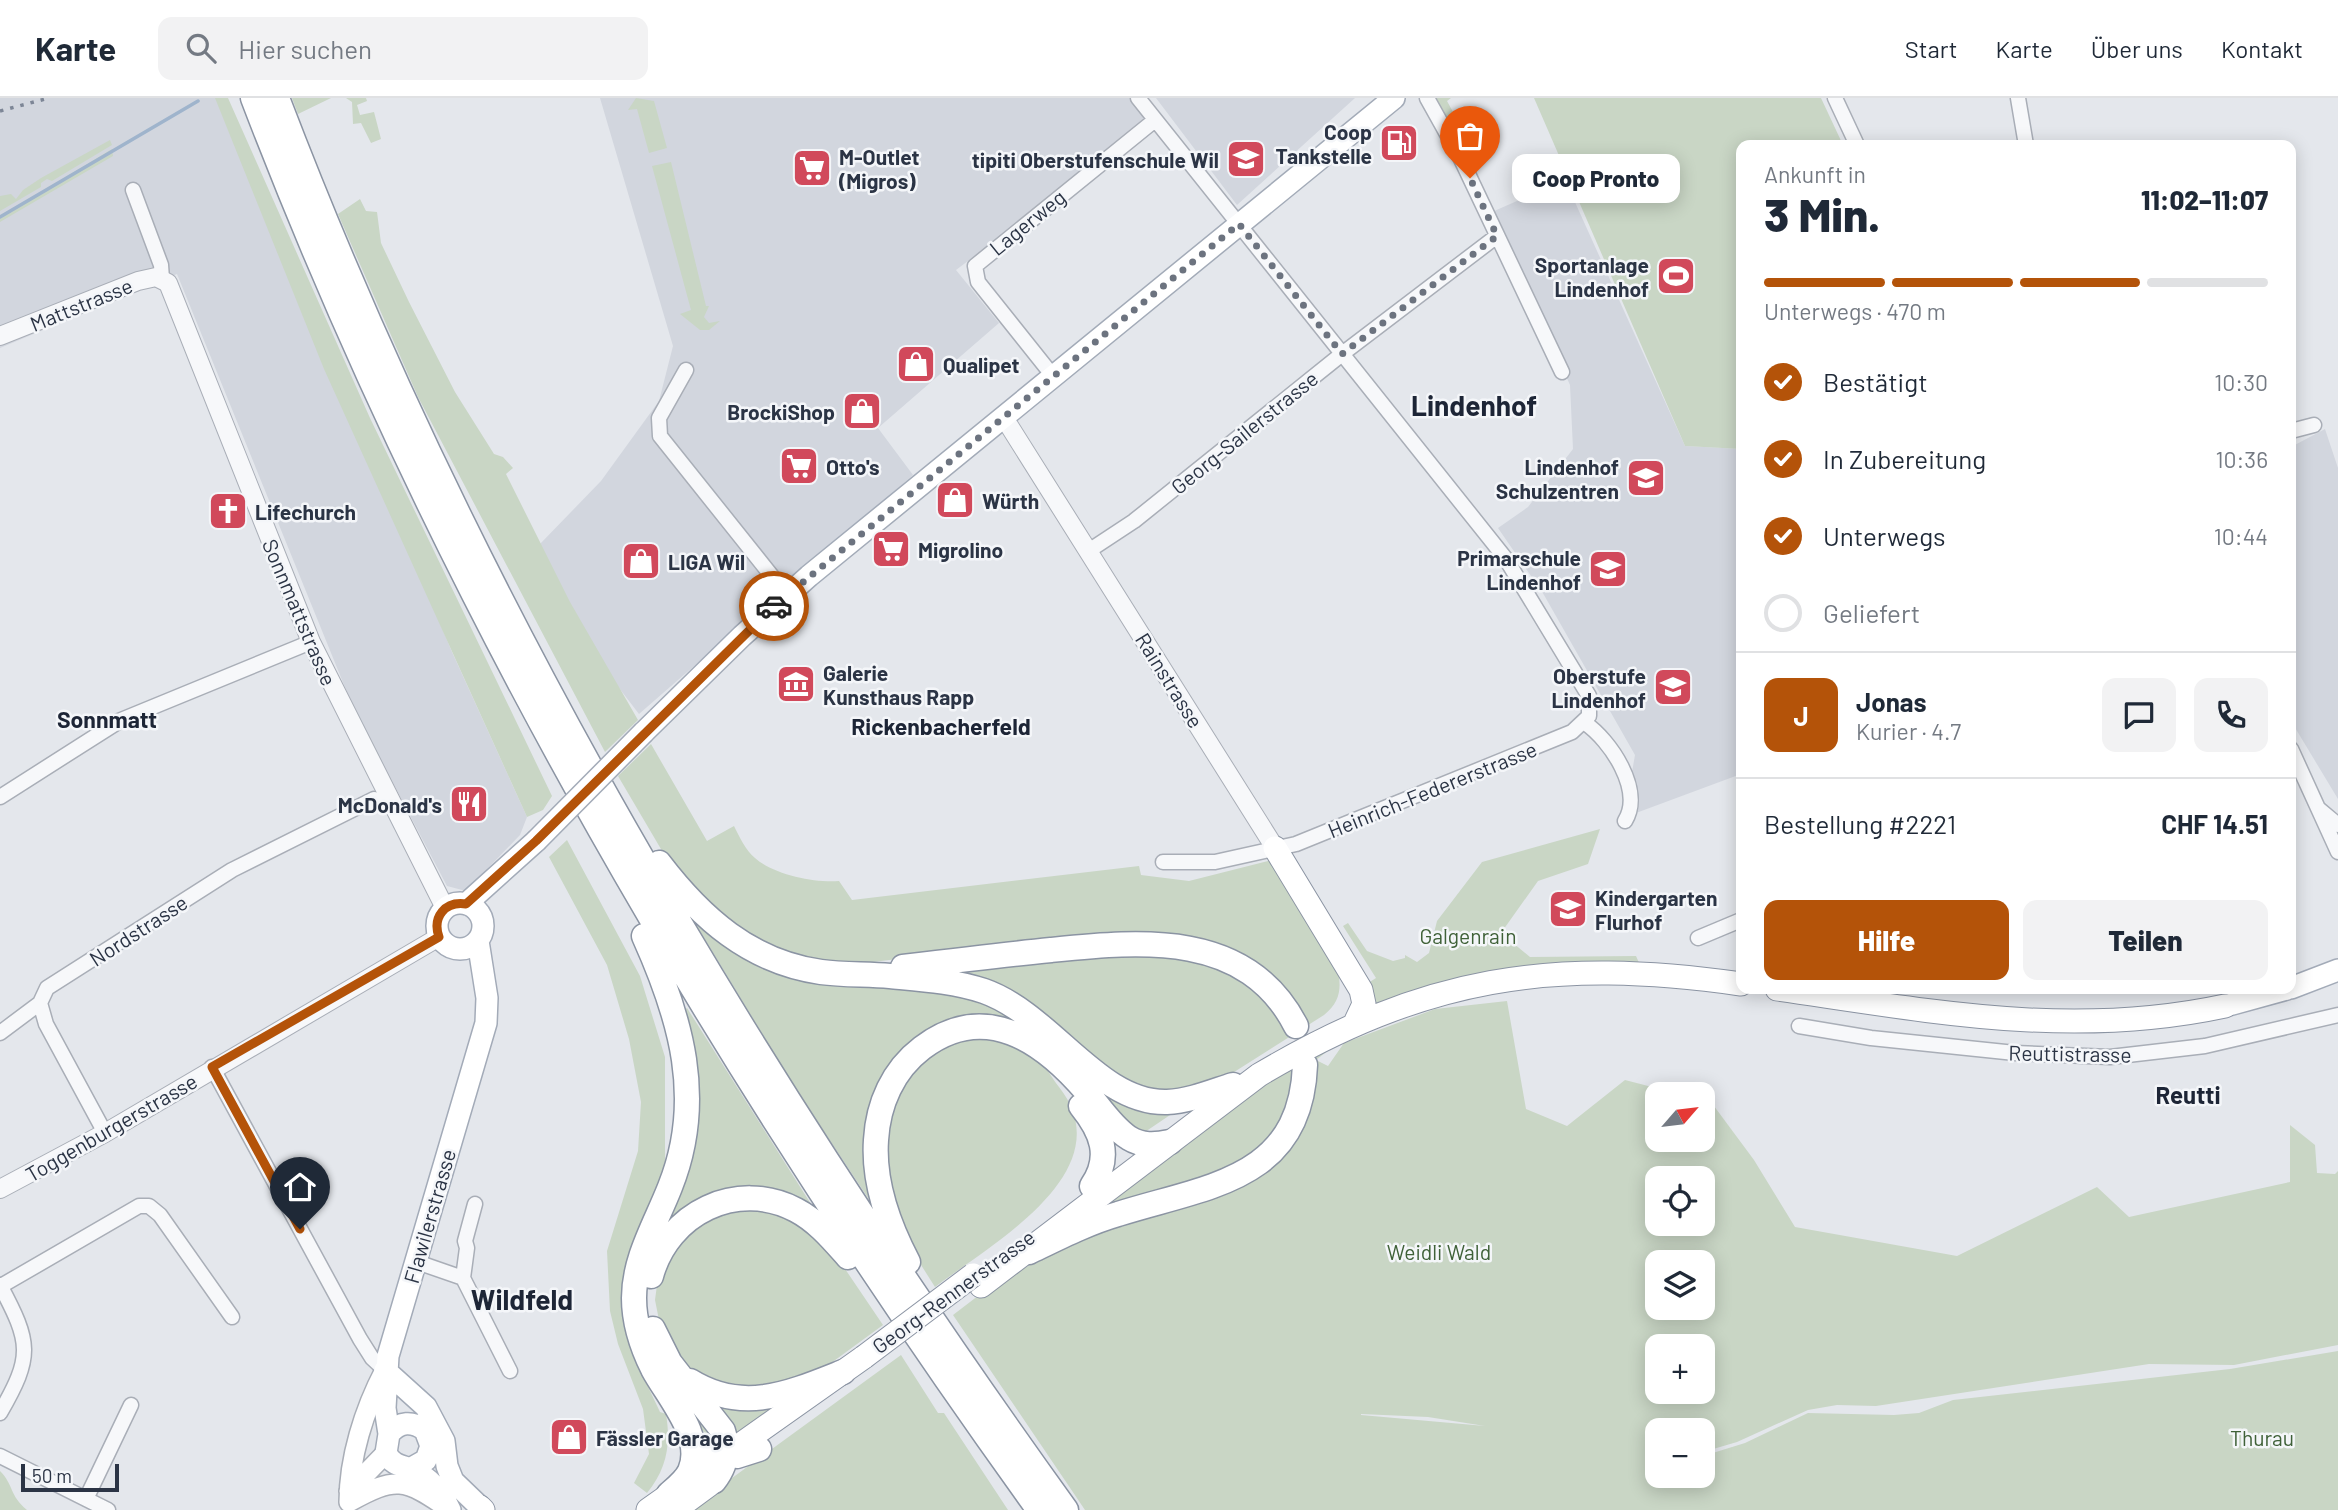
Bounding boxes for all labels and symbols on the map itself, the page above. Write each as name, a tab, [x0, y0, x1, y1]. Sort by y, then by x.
pin	[1440, 106, 1500, 178]
place label: Coop Tankstelle	[1275, 119, 1372, 168]
fuel station icon: Coop Tankstelle	[1378, 122, 1420, 164]
school or university icon: tipiti Oberstufenschule Wil	[1225, 138, 1267, 180]
place label: M-Outlet (Migros)	[838, 144, 919, 193]
supermarket icon: M-Outlet (Migros)	[791, 147, 833, 189]
place label: tipiti Oberstufenschule Wil	[972, 147, 1219, 172]
callout: Coop Pronto	[1512, 154, 1680, 202]
street label: Lagerweg	[984, 184, 1070, 260]
place label: Sportanlage Lindenhof	[1535, 252, 1649, 301]
sports icon: Sportanlage Lindenhof	[1655, 255, 1697, 297]
street label: Mattstrasse	[26, 272, 136, 336]
shop icon: Qualipet	[895, 343, 937, 385]
place label: Qualipet	[943, 352, 1020, 377]
street label: Georg-Sailerstrasse	[1166, 365, 1322, 499]
district label: Lindenhof	[1411, 388, 1537, 422]
shop icon: BrockiShop	[841, 390, 883, 432]
place label: BrockiShop	[727, 399, 835, 424]
supermarket icon: Otto's	[778, 445, 820, 487]
place label: Otto's	[826, 454, 880, 479]
place label: Lindenhof Schulzentren	[1496, 454, 1619, 503]
school or university icon: Lindenhof Schulzentren	[1625, 457, 1667, 499]
shop icon: Würth	[934, 479, 976, 521]
place label: Würth	[982, 488, 1039, 513]
church icon: Lifechurch	[207, 490, 249, 532]
place label: Lifechurch	[255, 499, 356, 524]
supermarket icon: Migrolino	[870, 528, 912, 570]
street label: Sonnmattstrasse	[258, 535, 342, 689]
place label: Migrolino	[918, 537, 1003, 562]
shop icon: LIGA Wil	[620, 540, 662, 582]
place label: Primarschule Lindenhof	[1457, 545, 1581, 594]
school or university icon: Primarschule Lindenhof	[1587, 548, 1629, 590]
place label: LIGA Wil	[668, 549, 745, 574]
courier	[739, 571, 809, 641]
street label: Rainstrasse	[1131, 628, 1209, 732]
place label: Galerie Kunsthaus Rapp	[823, 660, 974, 709]
museum icon: Galerie Kunsthaus Rapp	[775, 663, 817, 705]
place label: Oberstufe Lindenhof	[1551, 663, 1646, 712]
school or university icon: Oberstufe Lindenhof	[1652, 666, 1694, 708]
district label: Sonnmatt	[57, 705, 157, 733]
district label: Rickenbacherfeld	[851, 712, 1031, 740]
street label: Heinrich-Federerstrasse	[1324, 736, 1540, 842]
restaurant icon: McDonald's	[448, 783, 490, 825]
place label: McDonald's	[338, 792, 442, 817]
place label: Kindergarten Flurhof	[1595, 885, 1718, 934]
school or university icon: Kindergarten Flurhof	[1547, 888, 1589, 930]
street label: Nordstrasse	[84, 889, 192, 971]
park label: Galgenrain	[1419, 923, 1517, 948]
street label: Reuttistrasse	[2008, 1039, 2132, 1067]
street label: Toggenburgerstrasse	[21, 1068, 201, 1186]
district label: Reutti	[2155, 1080, 2221, 1109]
north arrow	[1645, 1082, 1715, 1152]
street label: Flawilerstrasse	[398, 1146, 460, 1286]
pin	[270, 1157, 330, 1229]
street label: Georg-Rennerstrasse	[867, 1224, 1039, 1358]
park label: Weidli Wald	[1387, 1239, 1491, 1264]
district label: Wildfeld	[471, 1282, 573, 1316]
shop icon: Fässler Garage	[548, 1416, 590, 1458]
place label: Fässler Garage	[596, 1425, 734, 1450]
park label: Thurau	[2230, 1425, 2294, 1450]
scale bar	[21, 1461, 119, 1493]

